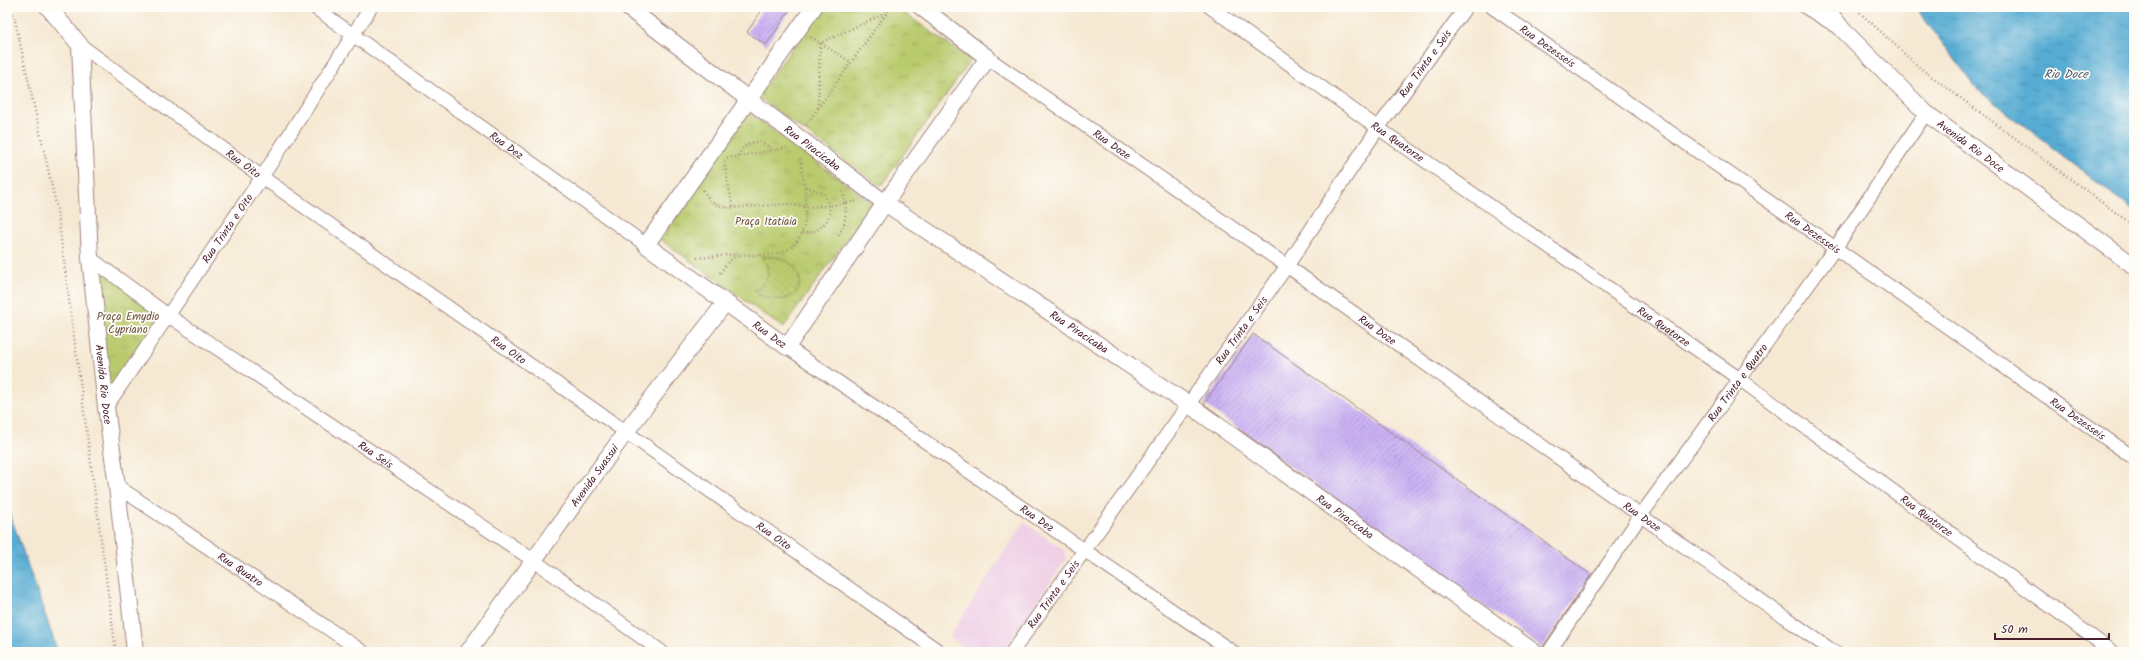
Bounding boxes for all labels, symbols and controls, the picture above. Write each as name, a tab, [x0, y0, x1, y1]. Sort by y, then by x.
street label: Rua Dezesseis	[1515, 21, 1579, 73]
street label: Rua Trinta e Seis	[1395, 26, 1457, 102]
water label: Rio Doce	[2044, 65, 2090, 84]
street label: Avenida Rio Doce	[1932, 116, 2008, 178]
street label: Rua Quatorze	[1367, 118, 1428, 167]
street label: Rua Piracicaba	[780, 121, 844, 176]
street label: Rua Doze	[1089, 125, 1134, 165]
street label: Rua Dez	[485, 127, 527, 164]
street label: Rua Oito	[221, 145, 264, 183]
street label: Rua Trinta e Oito	[198, 190, 258, 267]
street label: Rua Dezesseis	[1780, 207, 1844, 259]
park label: Praça Itatiaia	[735, 213, 797, 231]
street label: Rua Trinta e Seis	[1211, 293, 1273, 369]
street label: Rua Quatorze	[1633, 302, 1694, 352]
street label: Rua Piracicaba	[1046, 307, 1112, 359]
park label: Praça Emydio Cypriano	[97, 308, 159, 339]
street label: Rua Doze	[1354, 311, 1400, 351]
street label: Rua Dez	[748, 317, 790, 354]
street label: Rua Oito	[487, 332, 530, 369]
street label: Rua Trinta e Quatro	[1704, 340, 1773, 426]
street label: Avenida Rio Doce	[89, 344, 116, 426]
street label: Rua Dezesseis	[2046, 393, 2109, 446]
street label: Rua Seis	[354, 437, 397, 474]
street label: Avenida Suassui	[567, 441, 624, 511]
street label: Rua Piracicaba	[1312, 491, 1377, 544]
street label: Rua Quatorze	[1896, 491, 1956, 542]
street label: Rua Doze	[1619, 498, 1665, 537]
street label: Rua Dez	[1016, 501, 1058, 537]
street label: Rua Oito	[752, 518, 795, 555]
street label: Rua Quatro	[213, 548, 266, 592]
street label: Rua Trinta e Seis	[1023, 556, 1085, 633]
scale bar	[1995, 615, 2109, 641]
text: 50 m	[2001, 620, 2028, 639]

